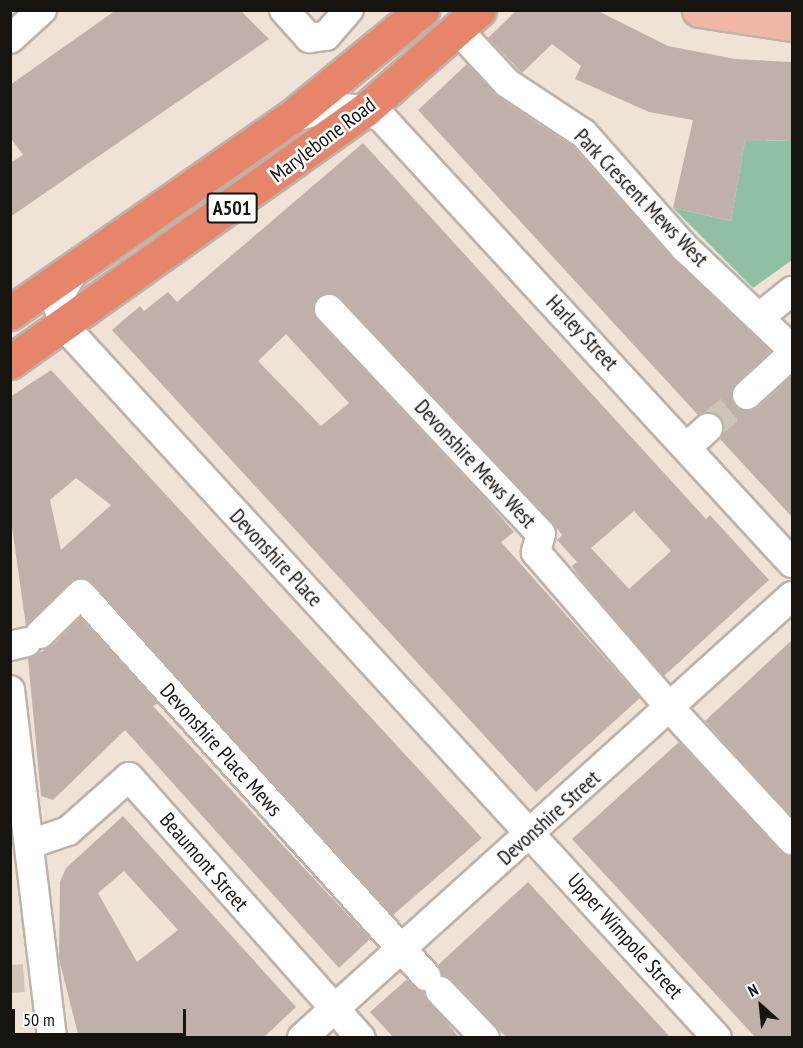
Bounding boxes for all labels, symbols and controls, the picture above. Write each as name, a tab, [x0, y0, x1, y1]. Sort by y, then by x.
street label: Marylebone Road	[265, 92, 381, 188]
street label: Park Crescent Mews West	[569, 124, 713, 272]
road number: A501	[206, 191, 258, 225]
street label: Harley Street	[541, 290, 623, 376]
street label: Devonshire Mews West	[409, 395, 541, 533]
street label: Devonshire Place	[224, 504, 328, 612]
street label: Devonshire Place Mews	[155, 678, 287, 822]
street label: Devonshire Street	[493, 765, 605, 871]
street label: Beaumont Street	[155, 808, 253, 916]
street label: Upper Wimpole Street	[562, 868, 688, 1004]
north arrow	[731, 976, 791, 1036]
text: N	[744, 979, 761, 1001]
scale bar	[15, 997, 189, 1035]
text: 50 m	[23, 1008, 55, 1031]

